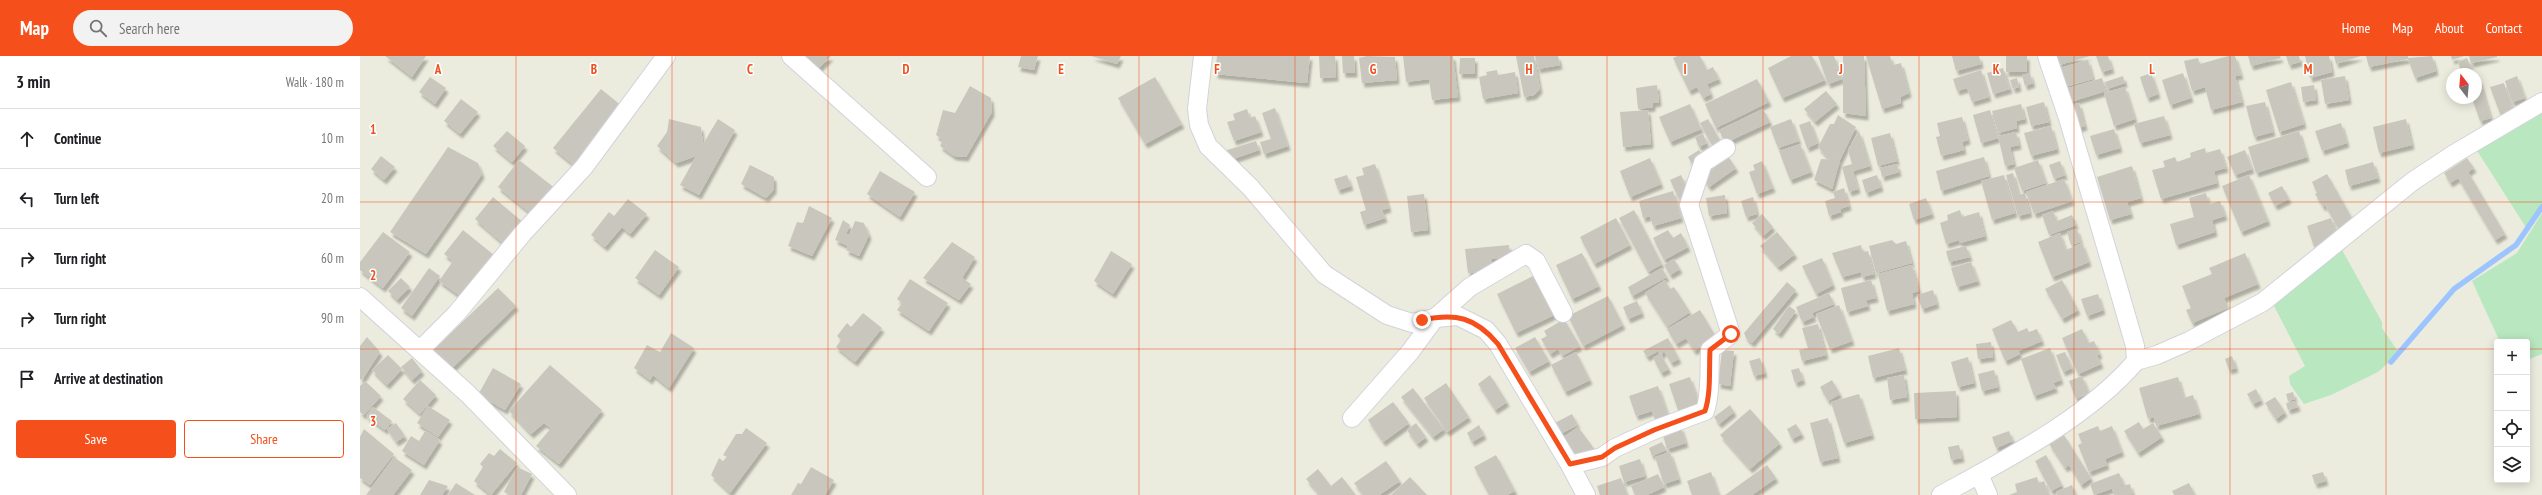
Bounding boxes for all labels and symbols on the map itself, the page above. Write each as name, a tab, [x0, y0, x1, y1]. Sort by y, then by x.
text: A	[434, 61, 442, 78]
text: B	[591, 61, 597, 78]
text: C	[747, 61, 753, 78]
text: D	[903, 61, 910, 78]
text: E	[1058, 61, 1064, 78]
text: F	[1214, 61, 1220, 78]
text: G	[1370, 61, 1377, 78]
text: H	[1526, 61, 1533, 78]
text: I	[1683, 61, 1687, 78]
text: J	[1838, 61, 1843, 78]
text: K	[1993, 61, 2000, 78]
text: L	[2149, 61, 2155, 78]
text: M	[2304, 61, 2313, 78]
north arrow	[2446, 68, 2482, 104]
text: 1	[370, 121, 376, 138]
text: 2	[370, 267, 376, 284]
route end	[1413, 311, 1431, 329]
route start	[1722, 325, 1740, 343]
text: 3	[370, 413, 376, 430]

